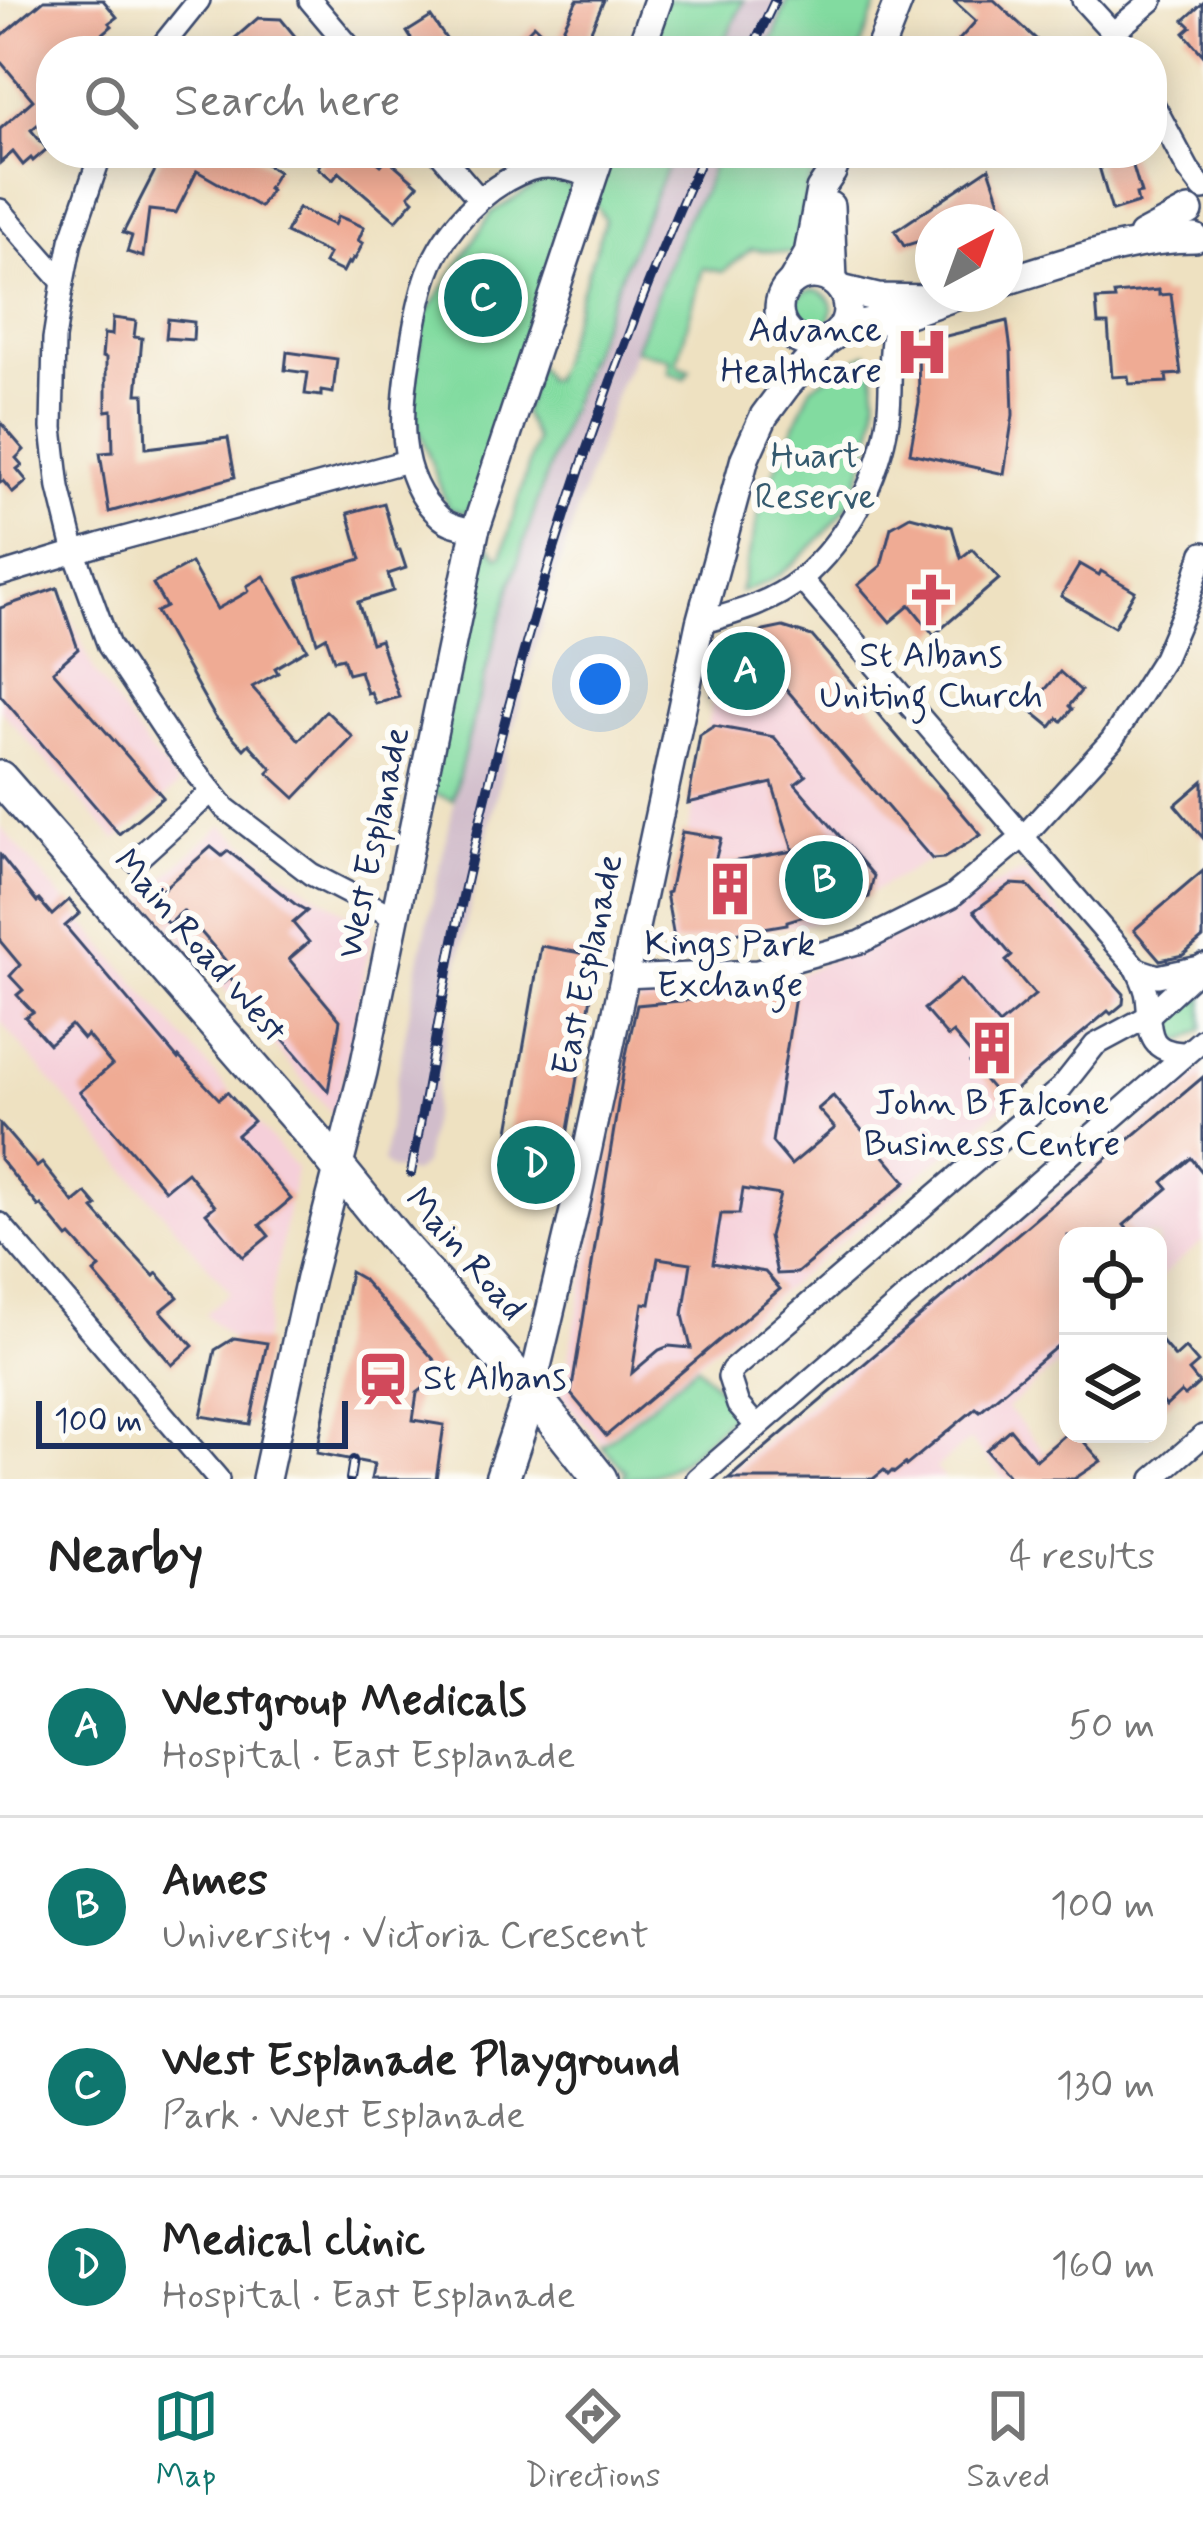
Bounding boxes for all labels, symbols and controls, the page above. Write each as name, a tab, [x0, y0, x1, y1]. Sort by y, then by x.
search box	[36, 36, 1167, 168]
icon: search	[78, 69, 144, 135]
text: Search here	[174, 73, 401, 132]
north arrow	[915, 204, 1023, 312]
pin: C	[444, 253, 522, 343]
place label: Advance Healthcare	[720, 308, 882, 396]
hospital icon: Advance Healthcare	[893, 323, 951, 381]
park label: Huart Reserve	[755, 434, 875, 522]
church icon: St Albans Uniting Church	[902, 571, 960, 629]
pin: A	[707, 626, 785, 716]
place label: St Albans Uniting Church	[819, 633, 1043, 724]
your location	[570, 654, 630, 714]
street label: West Esplanade	[328, 723, 422, 963]
pin: B	[785, 835, 863, 925]
street label: Main Road West	[102, 840, 296, 1054]
street label: East Esplanade	[543, 850, 635, 1080]
building icon: Kings Park Exchange	[701, 860, 759, 918]
place label: Kings Park Exchange	[645, 922, 815, 1013]
building icon: John B Falcone Business Centre	[963, 1019, 1021, 1077]
place label: John B Falcone Business Centre	[864, 1081, 1120, 1169]
pin: D	[497, 1120, 575, 1210]
street label: Main Road	[393, 1178, 535, 1332]
map controls	[1059, 1227, 1167, 1443]
button: locate	[1059, 1227, 1167, 1335]
button: layers	[1059, 1335, 1167, 1443]
station icon: St Albans	[354, 1350, 412, 1408]
place label: St Albans	[423, 1356, 566, 1403]
scale bar	[36, 1395, 348, 1448]
text: 100 m	[54, 1400, 143, 1444]
text: Nearby	[48, 1524, 203, 1590]
text: 4 results	[1009, 1532, 1155, 1583]
text: Westgroup Medicals	[162, 1672, 526, 1731]
text: A	[74, 1701, 100, 1752]
text: 50 m	[1068, 1701, 1155, 1752]
text: Hospital · East Esplanade	[162, 1731, 575, 1782]
text: Ames	[162, 1852, 268, 1911]
text: B	[75, 1881, 99, 1932]
text: 100 m	[1050, 1881, 1155, 1932]
text: University · Victoria Crescent	[162, 1911, 649, 1962]
text: West Esplanade Playground	[162, 2032, 680, 2091]
text: C	[73, 2061, 101, 2112]
text: 130 m	[1056, 2061, 1155, 2112]
text: Park · West Esplanade	[162, 2091, 525, 2142]
text: Medical clinic	[162, 2212, 425, 2271]
text: D	[74, 2241, 100, 2292]
text: 160 m	[1051, 2241, 1155, 2292]
text: Hospital · East Esplanade	[162, 2271, 575, 2322]
tab: Map	[153, 2383, 219, 2499]
tab: Directions	[525, 2383, 661, 2499]
tab: Saved	[967, 2383, 1050, 2499]

